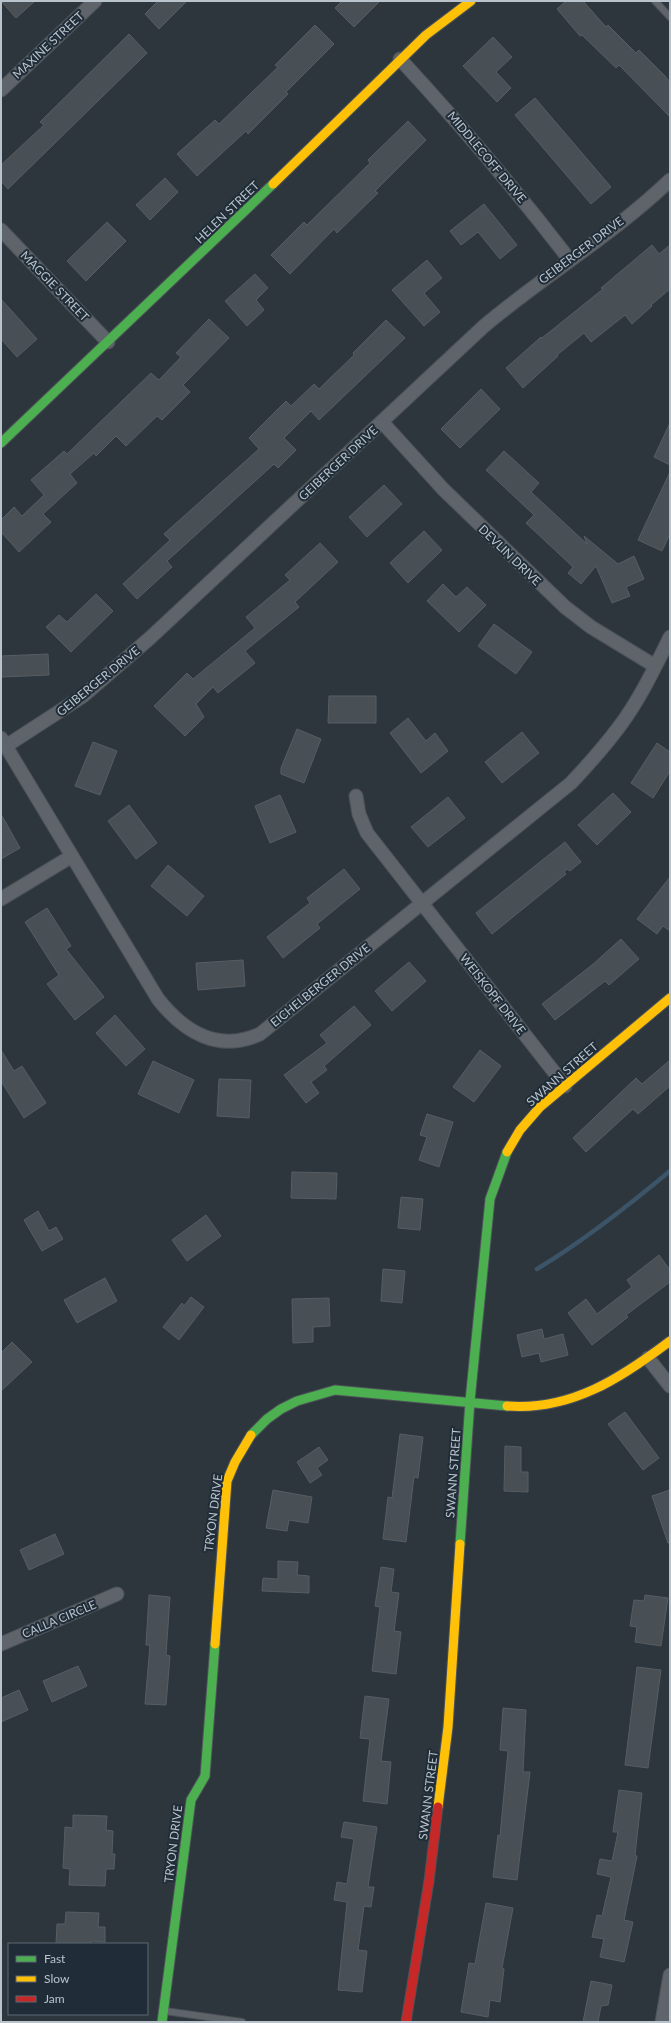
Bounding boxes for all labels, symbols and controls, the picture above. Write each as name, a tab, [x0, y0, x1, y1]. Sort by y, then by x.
street label: MAXINE STREET	[9, 8, 87, 82]
street label: MIDDLECOFF DRIVE	[444, 108, 530, 206]
street label: HELEN STREET	[192, 178, 262, 246]
street label: GEIBERGER DRIVE	[536, 213, 627, 287]
street label: MAGGIE STREET	[18, 248, 92, 324]
street label: GEIBERGER DRIVE	[295, 423, 381, 503]
street label: DEVLIN DRIVE	[476, 521, 544, 589]
street label: GEIBERGER DRIVE	[53, 643, 143, 719]
street label: EICHELBERGER DRIVE	[267, 940, 373, 1030]
street label: WEISKOPF DRIVE	[457, 951, 529, 1037]
street label: SWANN STREET	[523, 1039, 601, 1109]
street label: SWANN STREET	[442, 1428, 464, 1518]
street label: TRYON DRIVE	[201, 1473, 225, 1553]
street label: CALLA CIRCLE	[20, 1597, 98, 1641]
street label: SWANN STREET	[415, 1749, 441, 1841]
street label: TRYON DRIVE	[161, 1804, 185, 1884]
legend	[8, 1943, 148, 2015]
text: Fast	[44, 1951, 66, 1966]
text: Slow	[44, 1971, 70, 1986]
text: Jam	[44, 1991, 65, 2006]

